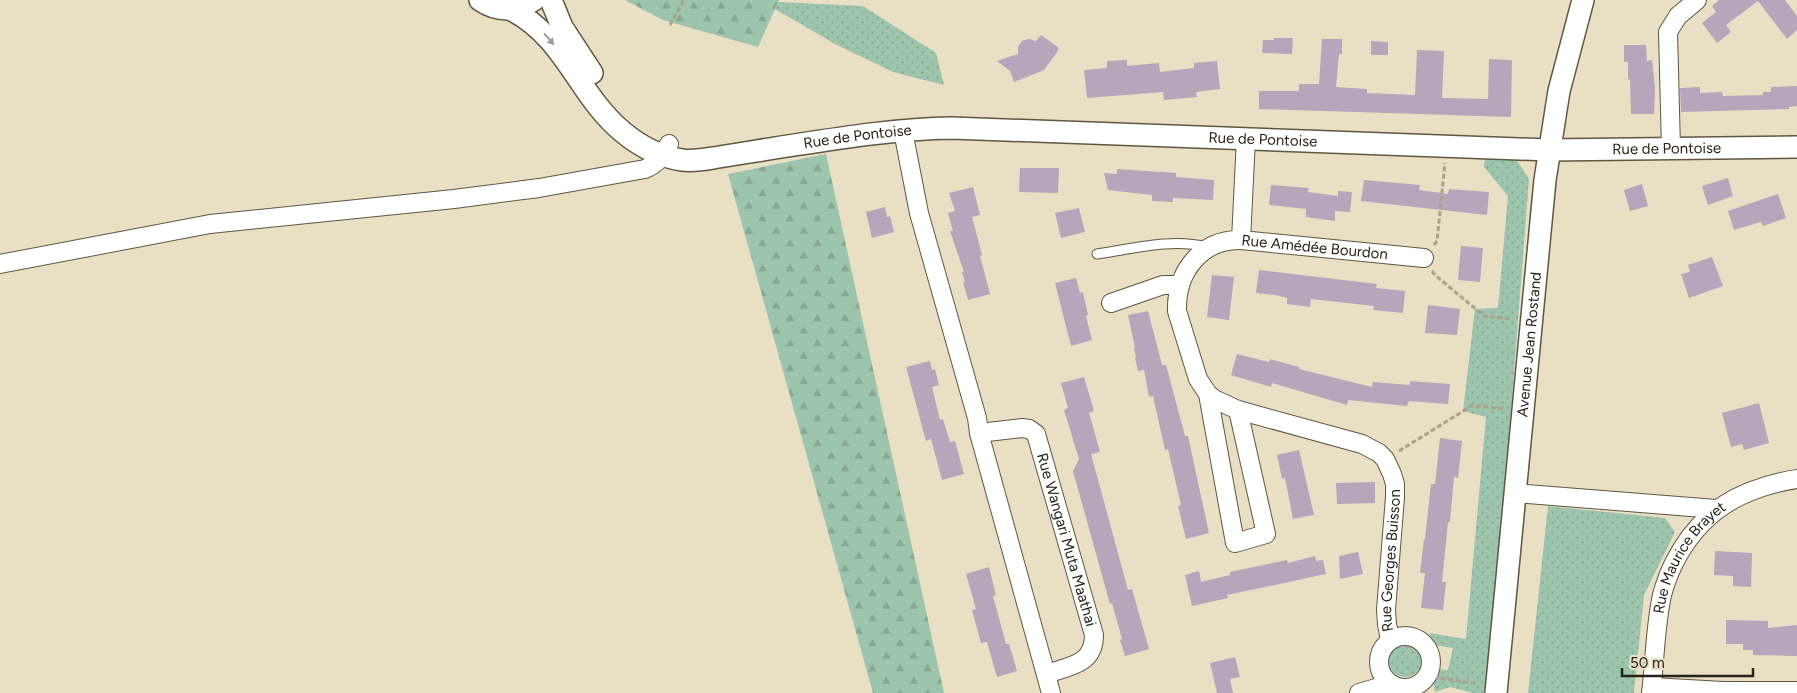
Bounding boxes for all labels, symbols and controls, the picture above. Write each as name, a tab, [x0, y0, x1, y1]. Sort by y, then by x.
one-way arrow	[543, 32, 554, 45]
street label: Rue de Pontoise	[802, 121, 912, 153]
street label: Rue de Pontoise	[1208, 128, 1318, 150]
street label: Rue de Pontoise	[1612, 139, 1721, 158]
street label: Rue Amédée Bourdon	[1241, 231, 1389, 263]
street label: Avenue Jean Rostand	[1513, 271, 1545, 418]
street label: Rue Wangari Muta Maathai	[1033, 451, 1100, 628]
street label: Rue Georges Buisson	[1377, 489, 1404, 633]
street label: Rue Maurice Brayet	[1650, 497, 1729, 615]
scale bar	[1622, 646, 1753, 678]
text: 50 m	[1630, 654, 1665, 672]

